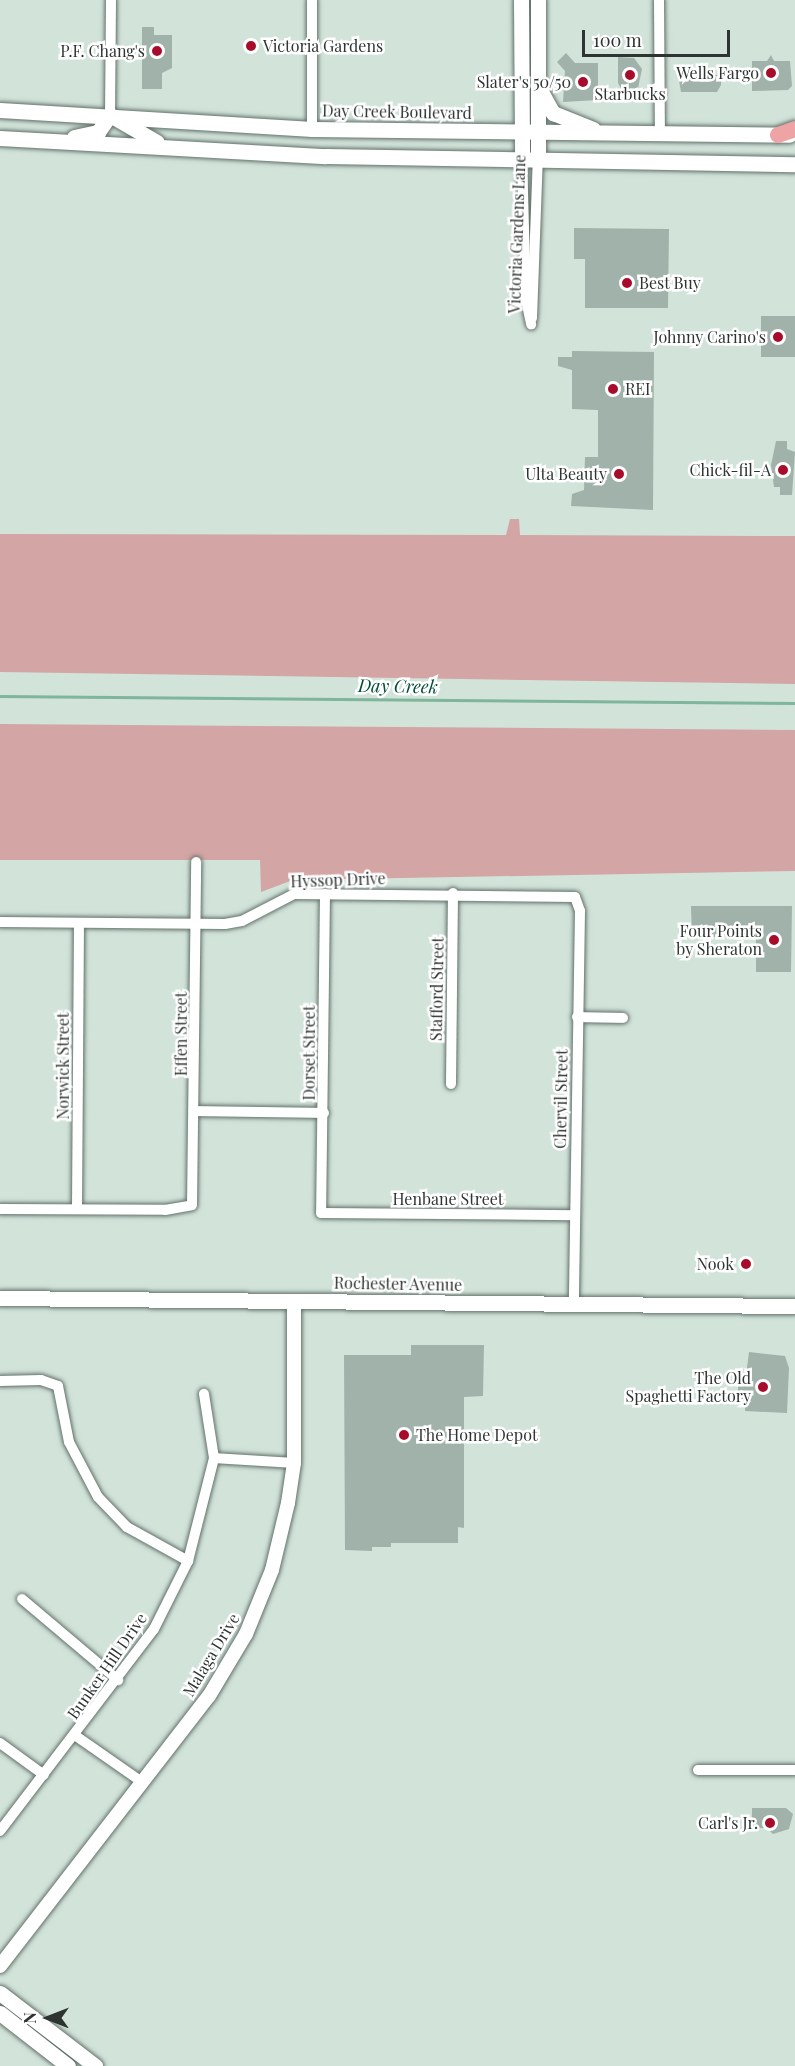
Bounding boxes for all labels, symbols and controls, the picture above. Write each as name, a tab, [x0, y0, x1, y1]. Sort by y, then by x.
scale bar	[585, 18, 734, 56]
text: 100 m	[593, 28, 642, 52]
place label: Victoria Gardens	[263, 36, 383, 56]
marker: Victoria Gardens	[244, 39, 258, 53]
place label: P.F. Chang's	[60, 41, 145, 61]
marker: P.F. Chang's	[150, 44, 164, 58]
place label: Wells Fargo	[676, 63, 759, 83]
marker: Wells Fargo	[764, 66, 778, 80]
marker: Starbucks	[623, 68, 637, 82]
place label: Slater's 50/50	[477, 72, 571, 92]
marker: Slater's 50/50	[576, 75, 590, 89]
place label: Starbucks	[594, 84, 666, 104]
street label: Day Creek Boulevard	[322, 101, 472, 123]
street label: Victoria Gardens Lane	[505, 154, 529, 314]
place label: Best Buy	[639, 273, 701, 293]
marker: Best Buy	[620, 276, 634, 290]
place label: Johnny Carino's	[653, 327, 766, 347]
marker: Johnny Carino's	[771, 330, 785, 344]
place label: REI	[625, 379, 651, 399]
marker: REI	[606, 382, 620, 396]
place label: Chick-fil-A	[689, 460, 771, 480]
marker: Chick-fil-A	[776, 463, 790, 477]
place label: Ulta Beauty	[525, 464, 607, 484]
marker: Ulta Beauty	[612, 467, 626, 481]
water label: Day Creek	[358, 675, 438, 697]
street label: Hyssop Drive	[290, 869, 386, 891]
place label: Four Points by Sheraton	[676, 921, 762, 959]
marker: Four Points by Sheraton	[767, 933, 781, 947]
street label: Stafford Street	[426, 937, 448, 1041]
street label: Effen Street	[171, 992, 191, 1076]
street label: Dorset Street	[299, 1005, 319, 1101]
street label: Norwick Street	[53, 1012, 73, 1120]
street label: Chervil Street	[551, 1049, 571, 1149]
street label: Henbane Street	[392, 1189, 504, 1209]
place label: Nook	[697, 1254, 734, 1274]
marker: Nook	[739, 1257, 753, 1271]
street label: Rochester Avenue	[333, 1273, 463, 1295]
place label: The Old Spaghetti Factory	[626, 1368, 751, 1406]
marker: The Old Spaghetti Factory	[756, 1380, 770, 1394]
place label: The Home Depot	[416, 1425, 538, 1445]
marker: The Home Depot	[397, 1428, 411, 1442]
street label: Bunker Hill Drive	[63, 1609, 151, 1723]
street label: Malaga Drive	[179, 1610, 243, 1700]
place label: Carl's Jr.	[698, 1813, 758, 1833]
marker: Carl's Jr.	[763, 1816, 777, 1830]
north arrow	[18, 1988, 78, 2048]
text: N	[19, 2012, 40, 2024]

